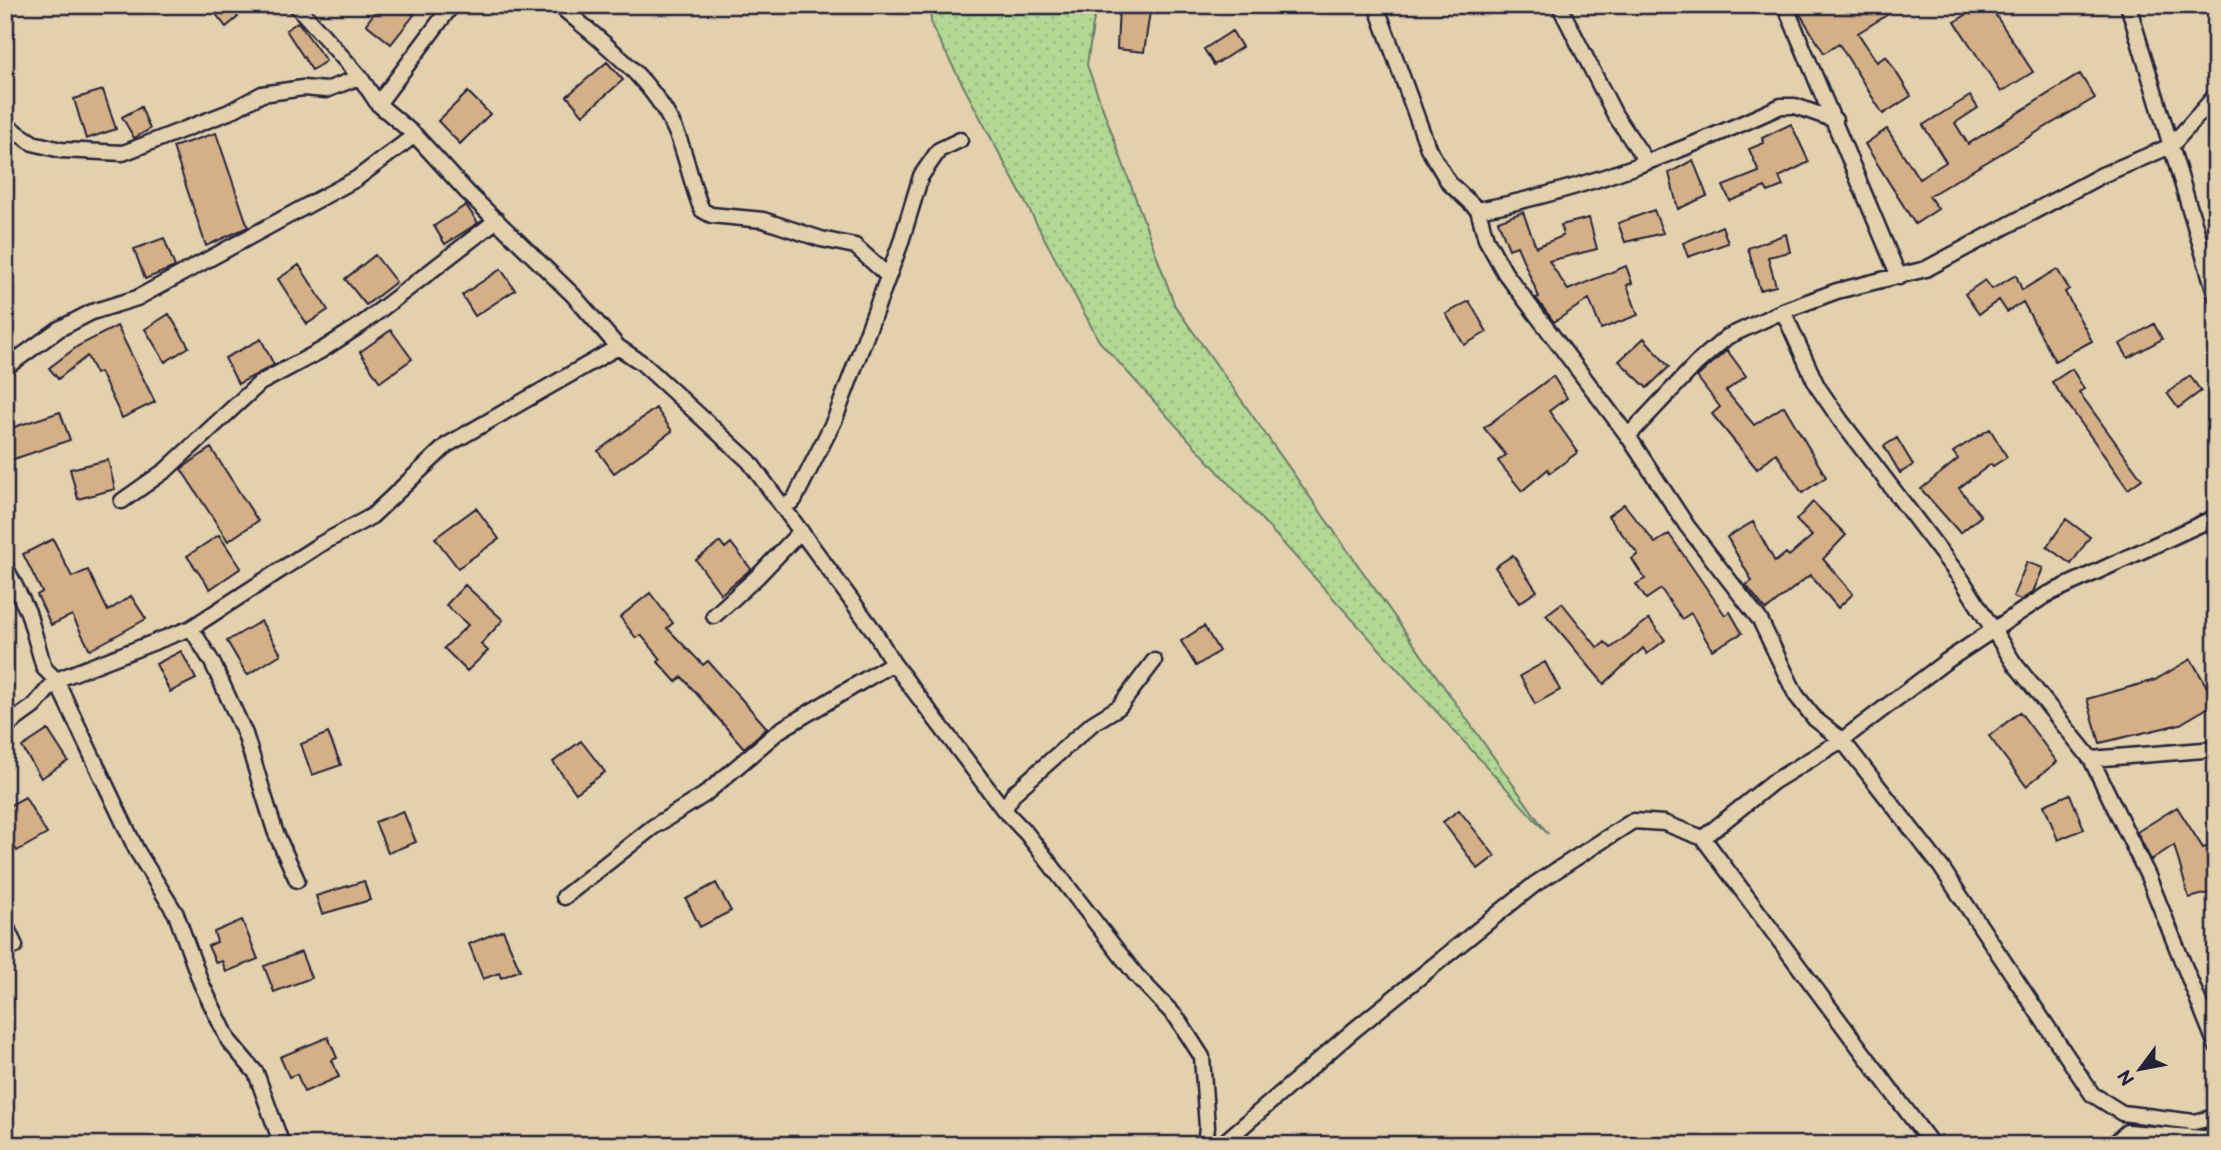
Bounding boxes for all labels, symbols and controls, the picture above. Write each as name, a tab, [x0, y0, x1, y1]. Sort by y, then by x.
north arrow	[2106, 1034, 2176, 1104]
text: N	[2113, 1065, 2140, 1089]

